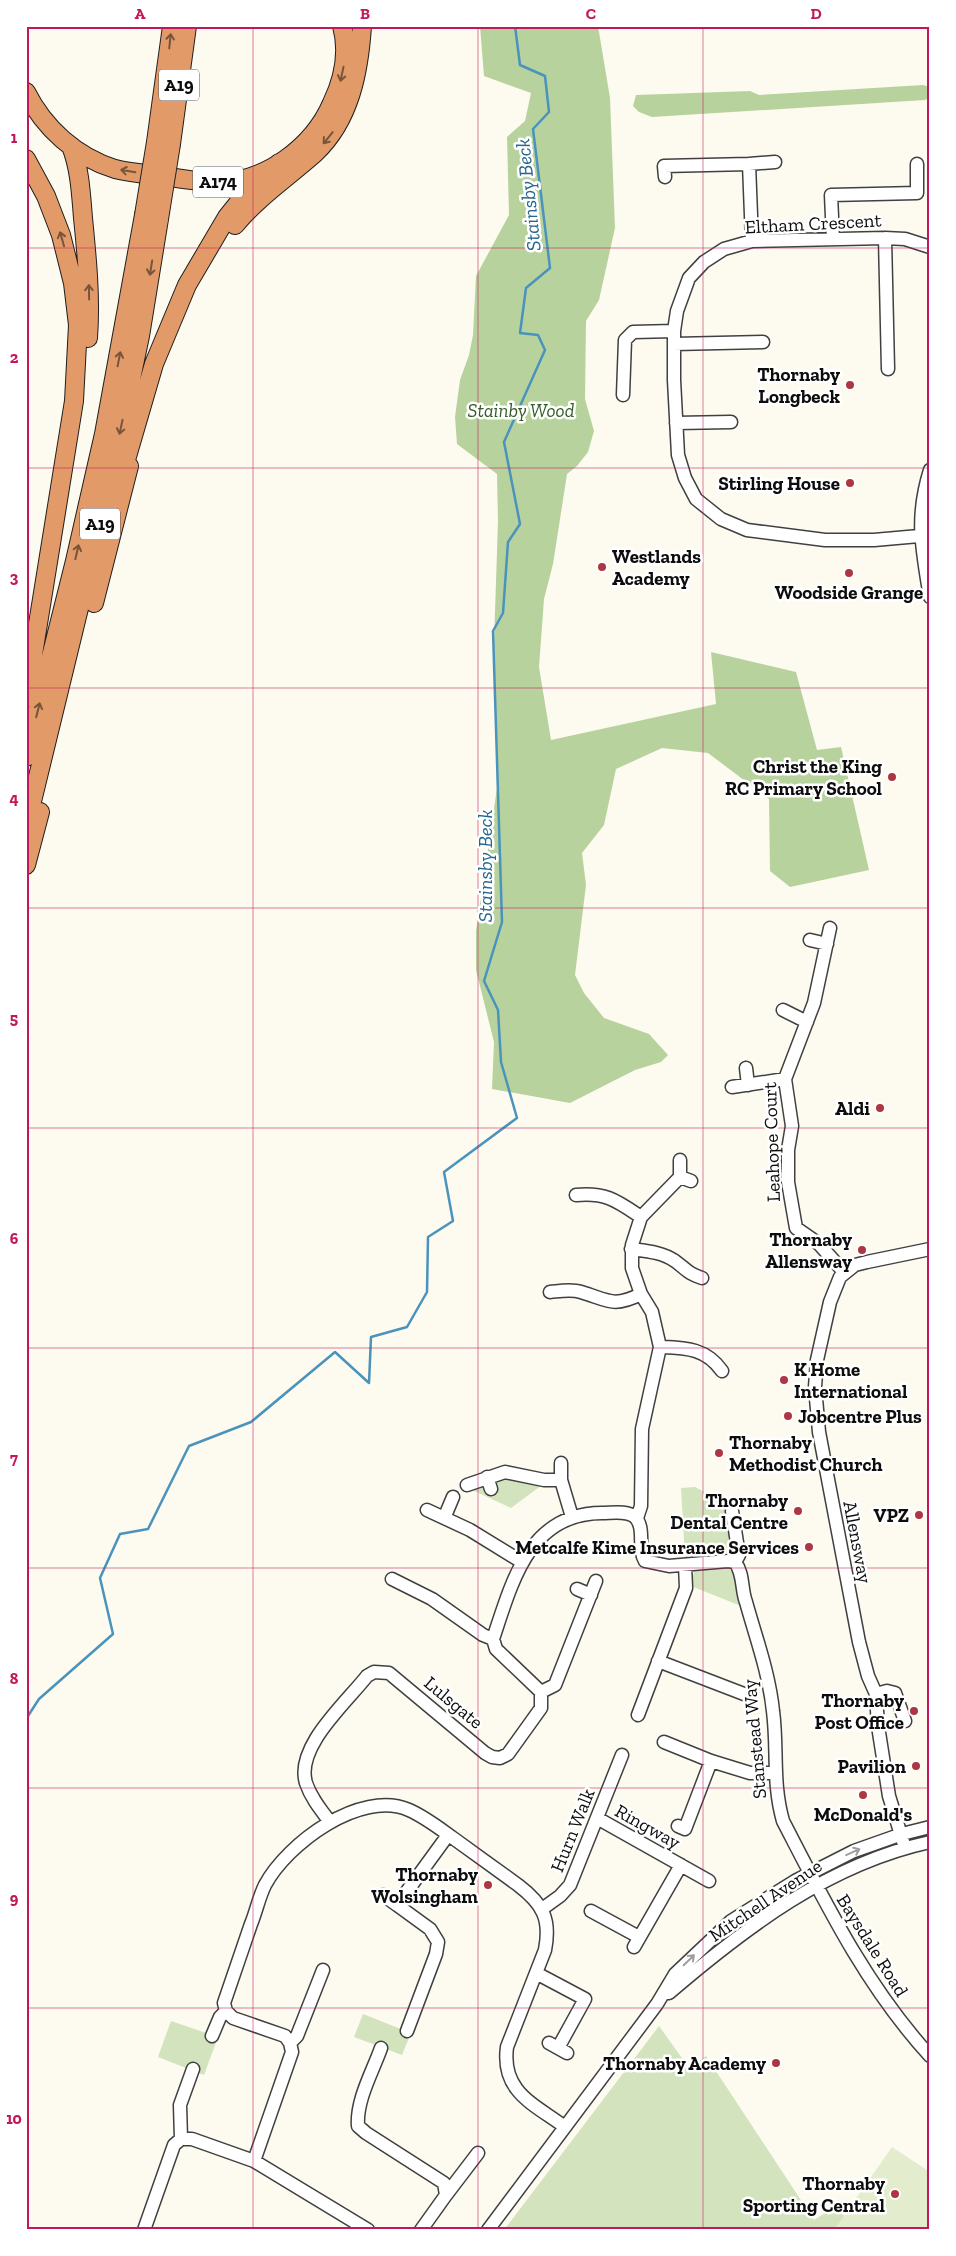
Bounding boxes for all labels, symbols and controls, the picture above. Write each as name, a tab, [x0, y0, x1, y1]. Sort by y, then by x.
text: A	[135, 4, 146, 23]
text: B	[360, 4, 370, 23]
text: C	[586, 4, 596, 23]
text: D	[810, 4, 822, 23]
one-way arrow	[165, 34, 175, 50]
one-way arrow	[337, 66, 346, 82]
road number: A19	[159, 70, 199, 100]
text: 1	[11, 128, 18, 147]
one-way arrow	[322, 131, 333, 144]
water label: Stainsby Beck	[510, 137, 546, 252]
one-way arrow	[121, 166, 137, 176]
road number: A174	[193, 166, 243, 198]
street label: Eltham Crescent	[744, 208, 882, 239]
one-way arrow	[57, 232, 66, 248]
one-way arrow	[146, 259, 156, 275]
one-way arrow	[84, 284, 94, 300]
text: 2	[10, 348, 19, 367]
one-way arrow	[115, 352, 124, 368]
place label: Thornaby Longbeck	[757, 363, 840, 408]
marker: Thornaby Longbeck	[844, 379, 856, 391]
park label: Stainby Wood	[468, 399, 575, 422]
one-way arrow	[116, 419, 125, 435]
place label: Stirling House	[718, 472, 840, 495]
marker: Stirling House	[844, 477, 856, 489]
road number: A19	[80, 508, 120, 540]
one-way arrow	[73, 545, 82, 561]
place label: Westlands Academy	[612, 545, 701, 590]
marker: Westlands Academy	[596, 561, 608, 573]
marker: Woodside Grange	[843, 567, 855, 579]
text: 3	[10, 568, 19, 587]
place label: Woodside Grange	[775, 581, 923, 604]
one-way arrow	[34, 702, 43, 718]
place label: Christ the King RC Primary School	[725, 755, 883, 800]
marker: Christ the King RC Primary School	[886, 771, 898, 783]
text: 4	[9, 789, 19, 808]
water label: Stainsby Beck	[473, 809, 497, 923]
text: 5	[10, 1009, 18, 1028]
street label: Leahope Court	[758, 1081, 785, 1202]
place label: Aldi	[835, 1097, 870, 1120]
marker: Aldi	[874, 1102, 886, 1114]
place label: Thornaby Allensway	[765, 1228, 852, 1273]
text: 6	[10, 1229, 19, 1248]
marker: Thornaby Allensway	[856, 1244, 868, 1256]
place label: K Home International	[794, 1358, 908, 1403]
marker: K Home International	[778, 1374, 790, 1386]
place label: Jobcentre Plus	[798, 1405, 922, 1428]
marker: Jobcentre Plus	[782, 1410, 794, 1422]
place label: Thornaby Methodist Church	[729, 1431, 883, 1476]
marker: Thornaby Methodist Church	[713, 1447, 725, 1459]
text: 7	[10, 1449, 18, 1468]
place label: Thornaby Dental Centre	[670, 1489, 788, 1534]
street label: Allensway	[838, 1499, 877, 1586]
place label: VPZ	[873, 1504, 909, 1527]
marker: Thornaby Dental Centre	[792, 1505, 804, 1517]
marker: VPZ	[913, 1509, 925, 1521]
place label: Metcalfe Kime Insurance Services	[515, 1536, 799, 1559]
marker: Metcalfe Kime Insurance Services	[803, 1541, 815, 1553]
text: 8	[10, 1669, 19, 1688]
street label: Lulsgate	[420, 1671, 488, 1734]
street label: Stanstead Way	[738, 1678, 771, 1800]
place label: Thornaby Post Office	[814, 1689, 904, 1734]
marker: Thornaby Post Office	[908, 1705, 920, 1717]
place label: Pavilion	[838, 1755, 907, 1778]
marker: Pavilion	[910, 1760, 922, 1772]
street label: Hurn Walk	[545, 1785, 600, 1875]
marker: McDonald's	[857, 1789, 869, 1801]
street label: Ringway	[611, 1799, 685, 1854]
place label: McDonald's	[814, 1803, 913, 1826]
one-way arrow	[845, 1847, 860, 1857]
street label: Mitchell Avenue	[704, 1854, 826, 1947]
place label: Thornaby Wolsingham	[371, 1863, 478, 1908]
marker: Thornaby Wolsingham	[482, 1879, 494, 1891]
text: 9	[10, 1889, 19, 1908]
street label: Baysdale Road	[832, 1890, 914, 2001]
one-way arrow	[683, 1954, 696, 1966]
place label: Thornaby Academy	[603, 2052, 766, 2075]
marker: Thornaby Academy	[770, 2057, 782, 2069]
text: 10	[6, 2109, 22, 2128]
place label: Thornaby Sporting Central	[743, 2172, 886, 2217]
marker: Thornaby Sporting Central	[889, 2188, 901, 2200]

